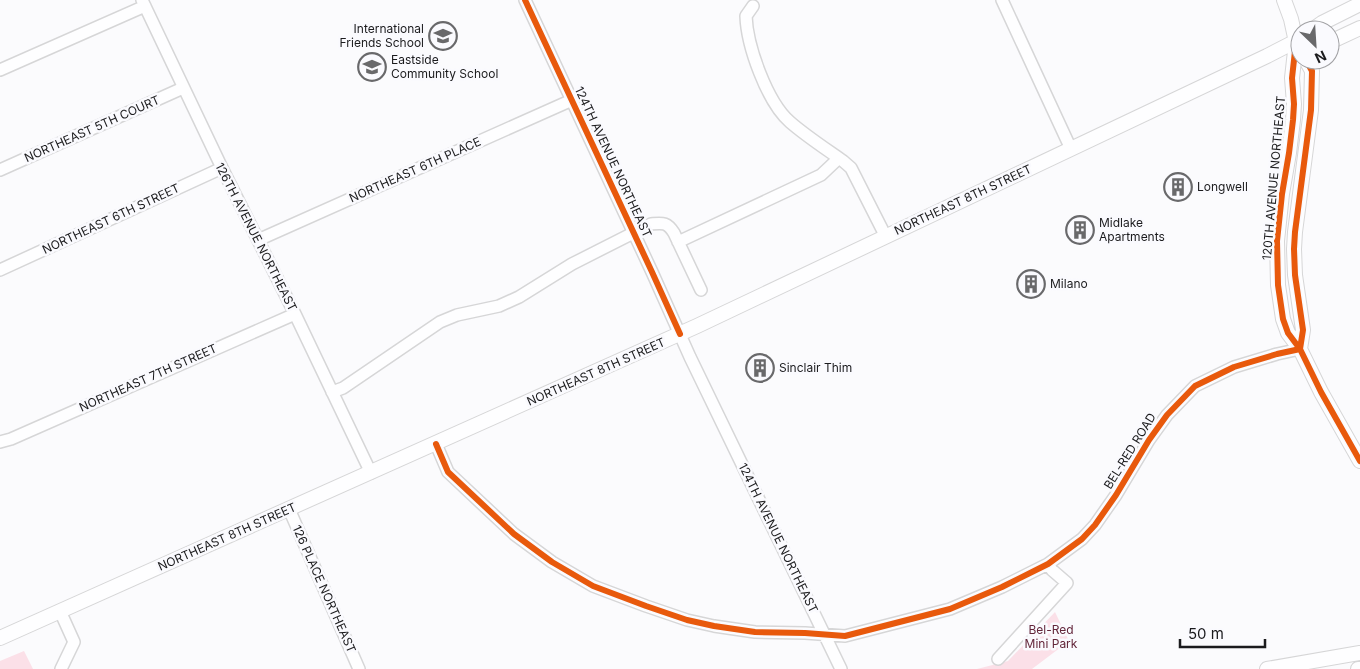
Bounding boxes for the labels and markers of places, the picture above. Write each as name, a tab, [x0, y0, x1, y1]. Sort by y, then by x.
place label: International Friends School	[340, 21, 424, 50]
school or university icon: International Friends School	[428, 21, 458, 51]
school or university icon: Eastside Community School	[357, 52, 387, 82]
place label: Eastside Community School	[391, 52, 498, 81]
building icon: Longwell	[1163, 172, 1193, 202]
place label: Longwell	[1197, 179, 1248, 194]
building icon: Midlake Apartments	[1065, 215, 1095, 245]
place label: Midlake Apartments	[1099, 215, 1165, 244]
building icon: Milano	[1016, 269, 1046, 299]
place label: Milano	[1050, 276, 1088, 291]
building icon: Sinclair Thim	[745, 353, 775, 383]
place label: Sinclair Thim	[779, 360, 852, 375]

